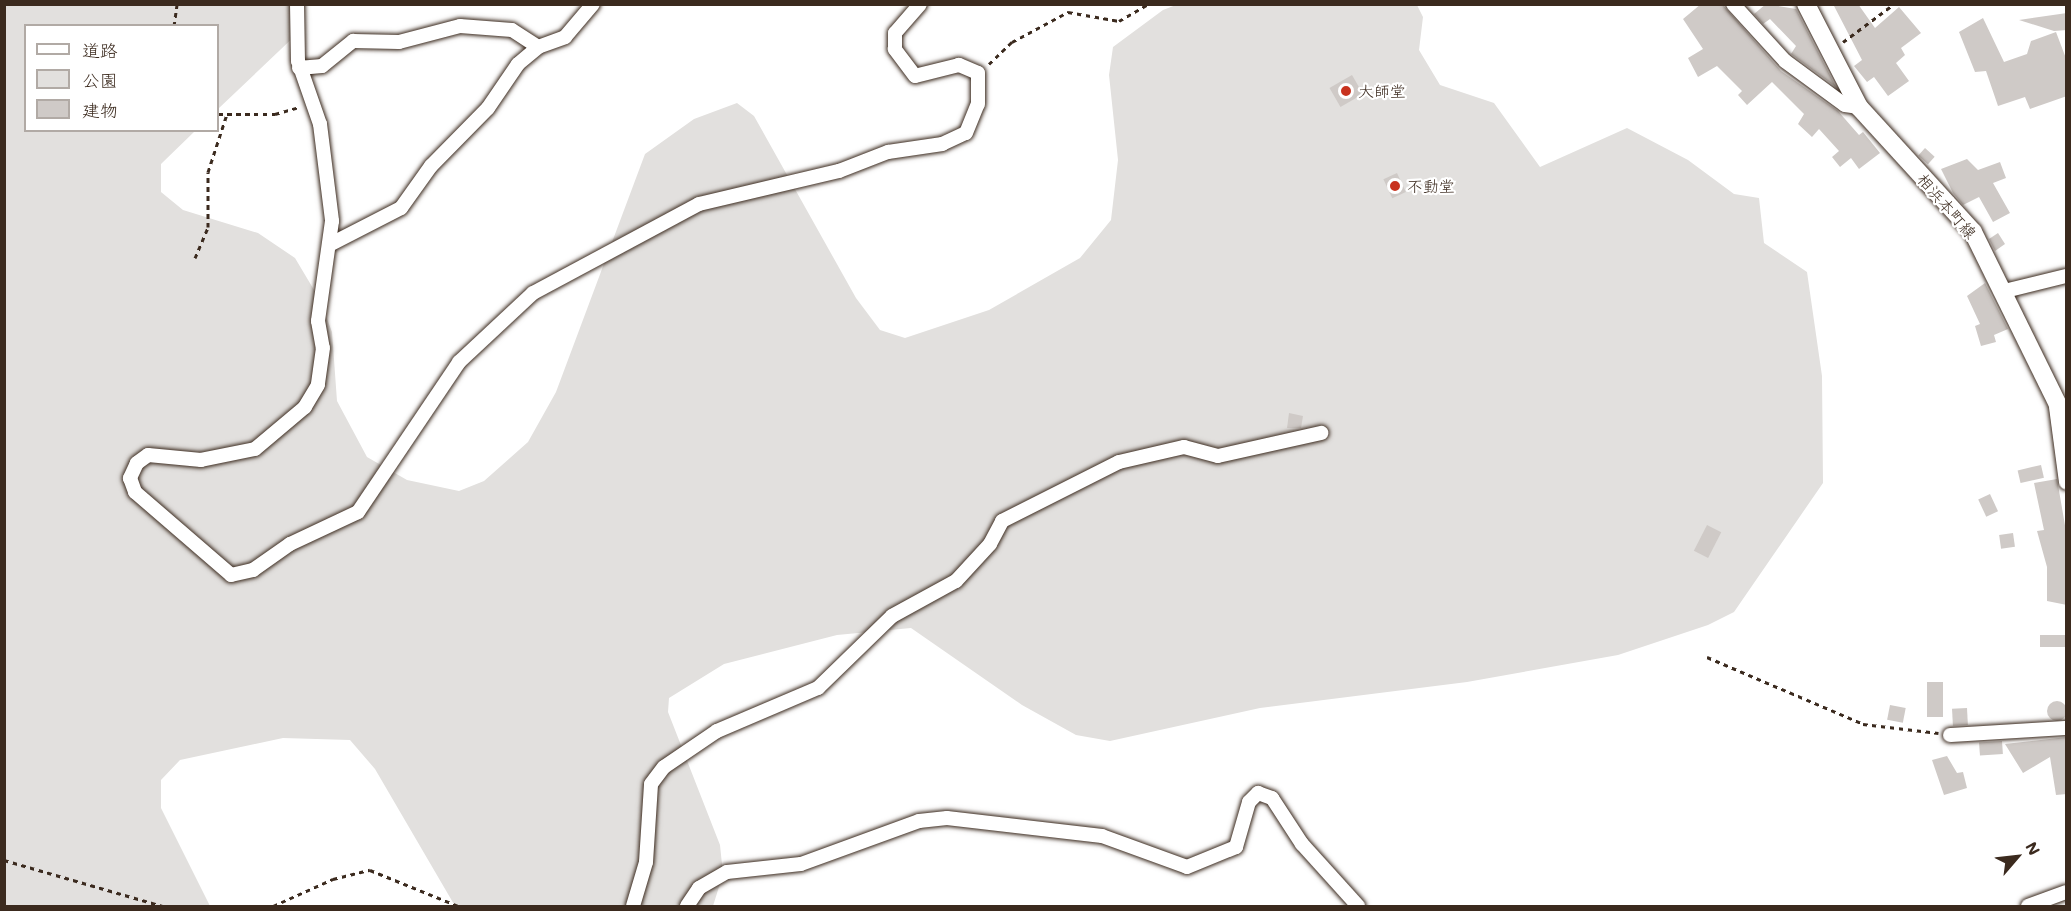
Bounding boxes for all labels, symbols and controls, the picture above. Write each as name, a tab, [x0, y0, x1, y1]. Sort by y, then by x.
legend	[24, 24, 219, 132]
text: 道路	[82, 38, 118, 62]
text: 公園	[82, 68, 118, 92]
place label: 大師堂	[1358, 81, 1406, 101]
marker: 大師堂	[1339, 84, 1353, 98]
text: 建物	[82, 98, 118, 122]
street label: 相浜本町線	[1914, 170, 1980, 242]
place label: 不動堂	[1407, 176, 1455, 196]
marker: 不動堂	[1388, 179, 1402, 193]
north arrow	[1987, 827, 2047, 887]
text: N	[2021, 838, 2045, 859]

